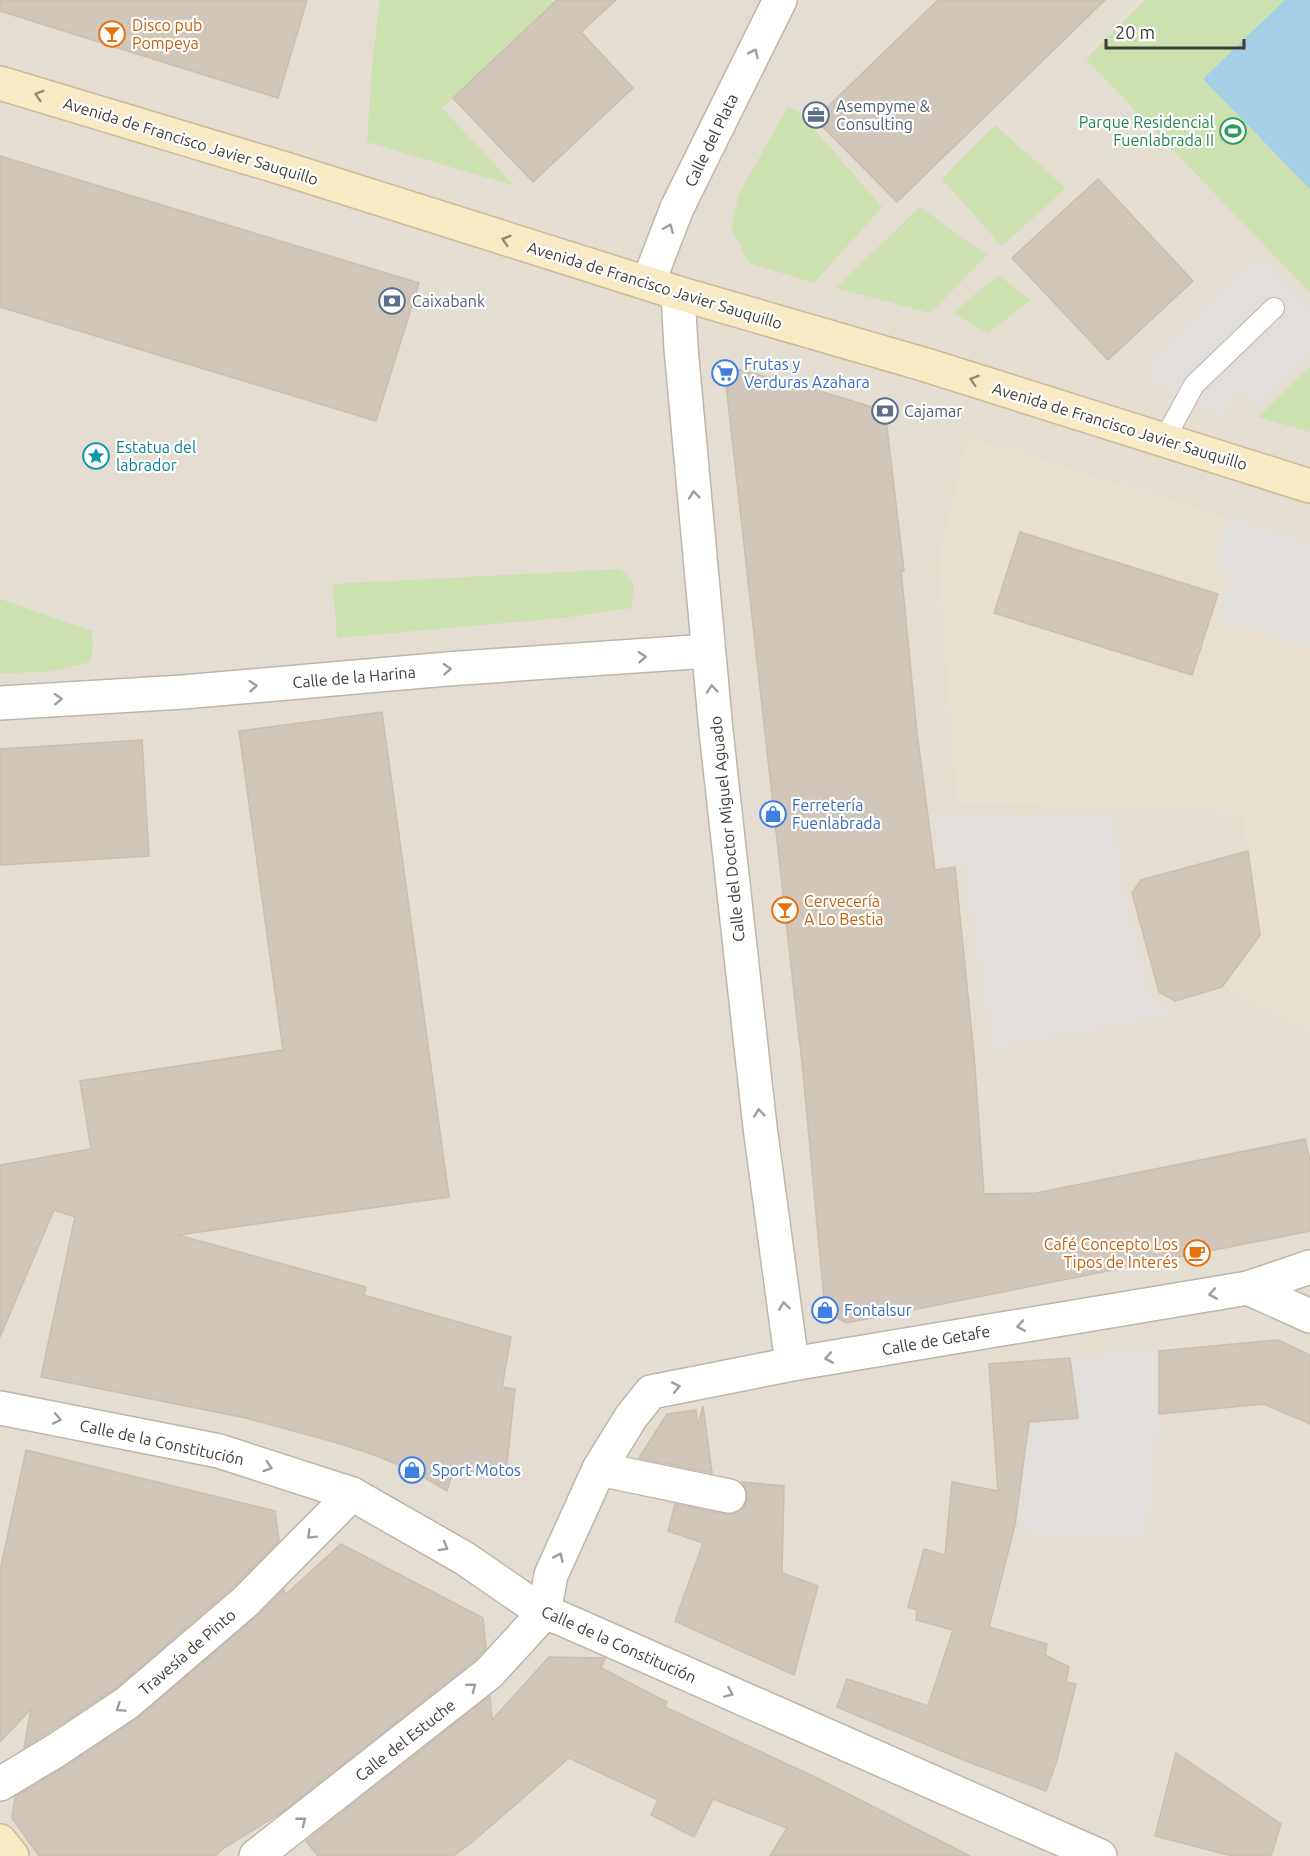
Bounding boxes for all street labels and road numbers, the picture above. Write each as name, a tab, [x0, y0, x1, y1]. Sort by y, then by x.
street label: Calle del Plata	[681, 90, 741, 190]
street label: Avenida de Francisco Javier Sauquillo	[61, 94, 321, 188]
street label: Avenida de Francisco Javier Sauquillo	[525, 238, 785, 332]
street label: Avenida de Francisco Javier Sauquillo	[990, 379, 1250, 473]
street label: Calle de la Harina	[292, 663, 416, 691]
street label: Calle del Doctor Miguel Aguado	[706, 715, 748, 943]
street label: Calle de Getafe	[880, 1322, 992, 1358]
street label: Calle de la Constitución	[78, 1416, 246, 1468]
street label: Calle de la Constitución	[539, 1602, 699, 1686]
street label: Travesía de Pinto	[135, 1605, 239, 1699]
street label: Calle del Estuche	[351, 1695, 459, 1785]

